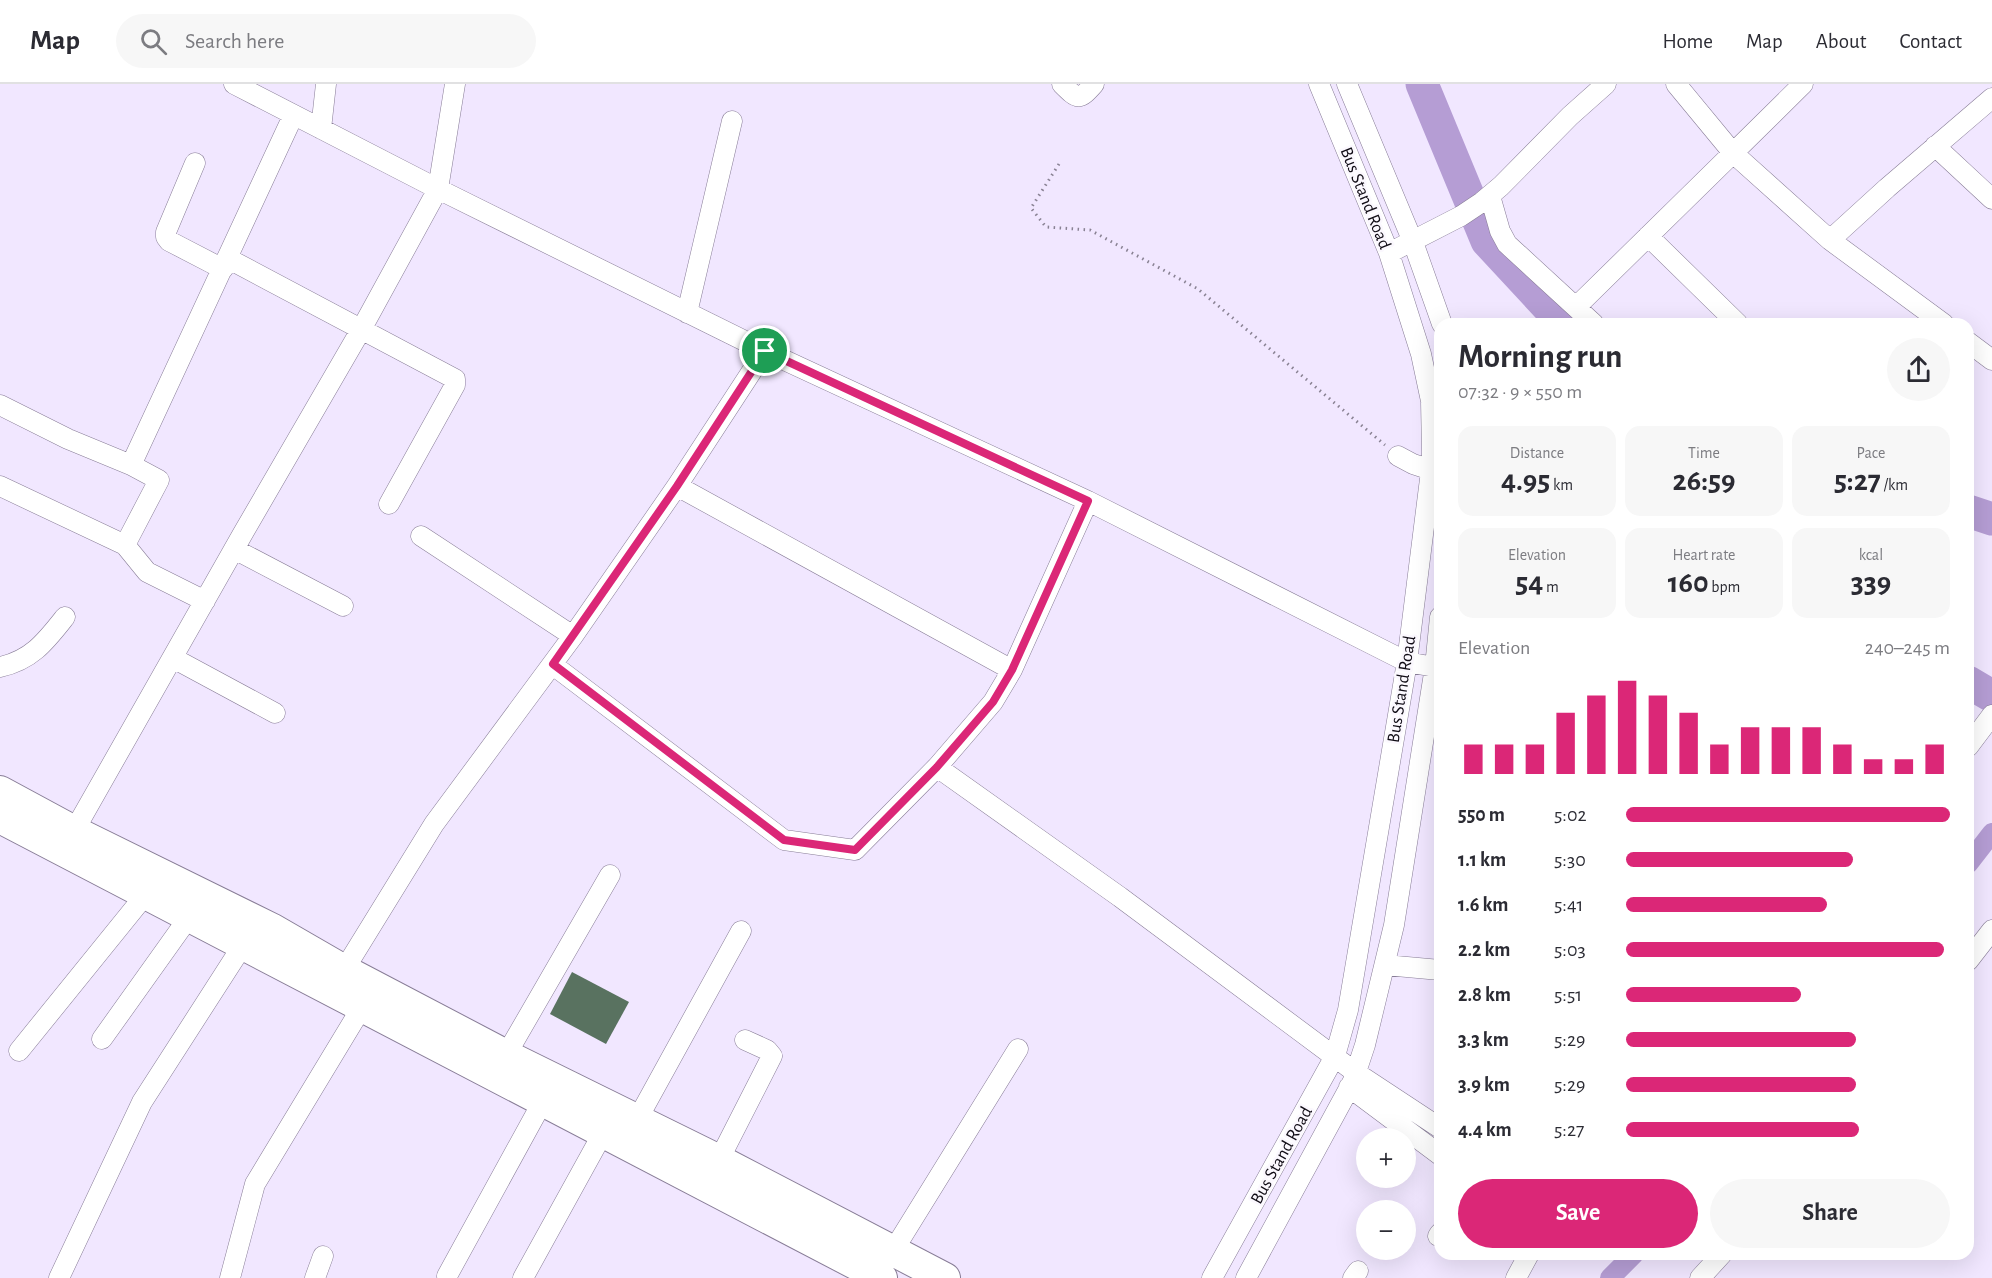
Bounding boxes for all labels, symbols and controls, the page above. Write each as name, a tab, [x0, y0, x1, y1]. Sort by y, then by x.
search box	[116, 14, 536, 68]
icon: search	[137, 25, 170, 58]
text: Map	[30, 27, 80, 55]
text: Search here	[185, 30, 284, 52]
text: Home	[1662, 31, 1713, 52]
text: Map	[1746, 31, 1783, 52]
text: About	[1816, 31, 1866, 52]
text: Contact	[1899, 31, 1962, 52]
street label: Bus Stand Road	[1336, 145, 1394, 252]
pin	[739, 325, 790, 376]
icon: arrive	[748, 334, 781, 367]
button: share	[1887, 338, 1950, 401]
text: Morning run	[1458, 341, 1622, 374]
text: 07:32 · 9 × 550 m	[1458, 382, 1582, 402]
text: Distance	[1510, 445, 1564, 461]
text: Time	[1688, 445, 1720, 461]
text: Pace	[1857, 445, 1885, 461]
text: 4.95	[1501, 466, 1550, 496]
text: 26:59	[1673, 466, 1735, 496]
text: 5:27	[1834, 466, 1881, 496]
text: km	[1550, 477, 1573, 493]
text: /km	[1881, 477, 1908, 493]
text: Elevation	[1508, 547, 1566, 563]
text: Heart rate	[1673, 547, 1735, 563]
text: kcal	[1859, 547, 1883, 563]
text: 54	[1515, 568, 1543, 598]
text: 160	[1668, 568, 1709, 598]
text: 339	[1851, 568, 1891, 598]
text: m	[1543, 579, 1559, 595]
text: bpm	[1709, 579, 1740, 595]
street label: Bus Stand Road	[1385, 634, 1419, 744]
text: Elevation	[1458, 638, 1530, 658]
text: 240–245 m	[1865, 638, 1950, 658]
text: 550 m	[1458, 805, 1505, 825]
text: 5:02	[1554, 805, 1587, 825]
text: 1.1 km	[1458, 850, 1506, 870]
text: 5:30	[1554, 850, 1586, 870]
text: 1.6 km	[1458, 895, 1509, 915]
text: 5:41	[1554, 895, 1583, 915]
text: 2.2 km	[1458, 940, 1510, 960]
text: 5:03	[1554, 940, 1586, 960]
text: 2.8 km	[1458, 985, 1511, 1005]
text: 5:51	[1554, 985, 1582, 1005]
text: 3.3 km	[1458, 1030, 1509, 1050]
text: 5:29	[1554, 1030, 1585, 1050]
text: 3.9 km	[1458, 1075, 1510, 1095]
text: 5:29	[1554, 1075, 1585, 1095]
street label: Bus Stand Road	[1248, 1104, 1316, 1207]
text: 4.4 km	[1458, 1120, 1512, 1140]
text: 5:27	[1554, 1120, 1584, 1140]
map controls	[1356, 1128, 1416, 1260]
button: +	[1356, 1128, 1416, 1188]
button: Save	[1458, 1179, 1698, 1248]
button: Share	[1710, 1179, 1950, 1248]
button: −	[1356, 1200, 1416, 1260]

